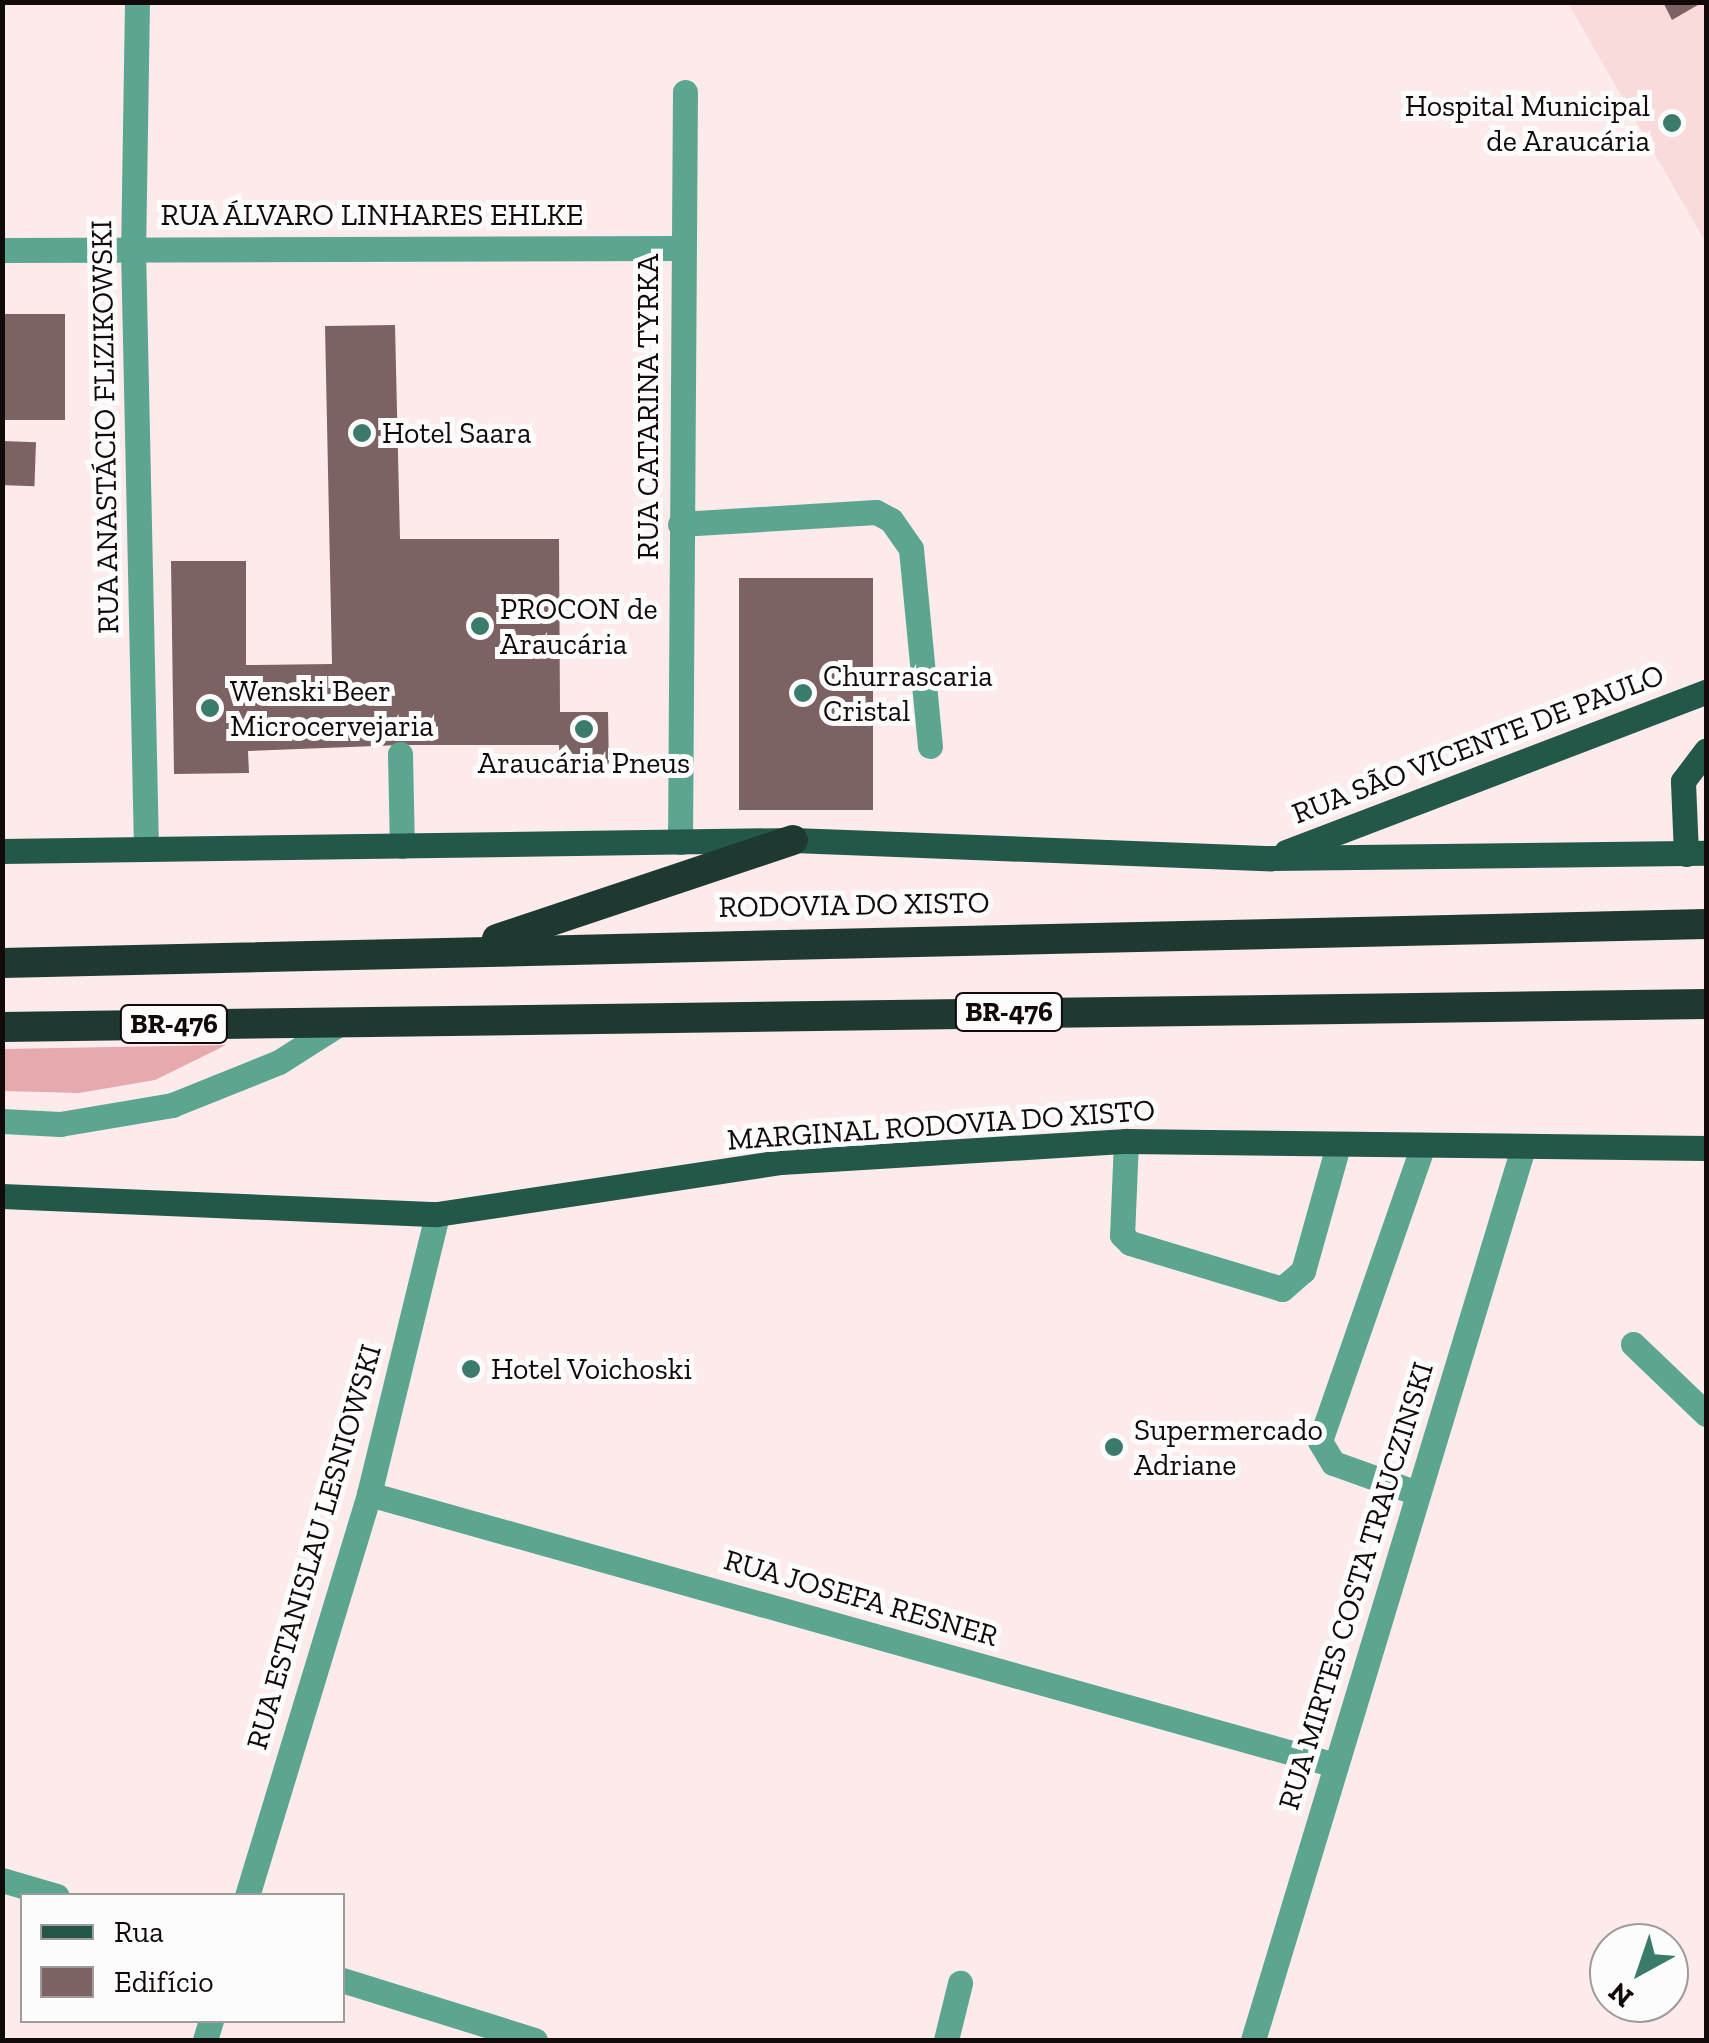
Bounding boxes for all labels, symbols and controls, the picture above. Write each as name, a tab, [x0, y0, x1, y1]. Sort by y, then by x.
place label: Hospital Municipal de Araucária	[1405, 88, 1650, 158]
marker: Hospital Municipal de Araucária	[1659, 110, 1685, 136]
street label: RUA ÁLVARO LINHARES EHLKE	[160, 197, 584, 233]
street label: RUA ANASTÁCIO FLIZIKOWSKI	[83, 219, 127, 635]
street label: RUA CATARINA TYRKA	[630, 253, 666, 561]
place label: Hotel Saara	[382, 415, 531, 451]
marker: Hotel Saara	[351, 422, 373, 444]
place label: PROCON de Araucária	[500, 591, 658, 662]
marker: PROCON de Araucária	[469, 615, 491, 637]
street label: RUA SÃO VICENTE DE PAULO	[1286, 656, 1670, 832]
place label: Churrascaria Cristal	[823, 658, 993, 728]
place label: Wenski Beer Microcervejaria	[230, 673, 434, 744]
marker: Churrascaria Cristal	[792, 682, 814, 704]
marker: Wenski Beer Microcervejaria	[199, 697, 221, 719]
marker: Araucária Pneus	[573, 718, 595, 740]
place label: Araucária Pneus	[478, 745, 690, 781]
street label: RODOVIA DO XISTO	[718, 885, 990, 925]
road number: BR-476	[954, 989, 1064, 1035]
road number: BR-476	[119, 1001, 229, 1047]
street label: MARGINAL RODOVIA DO XISTO	[725, 1092, 1157, 1158]
street label: RUA ESTANISLAU LESNIOWSKI	[239, 1340, 389, 1754]
place label: Hotel Voichoski	[491, 1351, 693, 1387]
street label: RUA MIRTES COSTA TRAUCZINSKI	[1270, 1357, 1442, 1815]
marker: Hotel Voichoski	[460, 1358, 482, 1380]
place label: Supermercado Adriane	[1134, 1412, 1323, 1482]
marker: Supermercado Adriane	[1103, 1436, 1125, 1458]
street label: RUA JOSEFA RESNER	[719, 1541, 1003, 1655]
legend	[20, 1893, 345, 2023]
text: Rua	[114, 1914, 164, 1950]
north arrow	[1589, 1923, 1689, 2023]
text: Edifício	[114, 1964, 214, 2000]
text: N	[1602, 1975, 1639, 2014]

